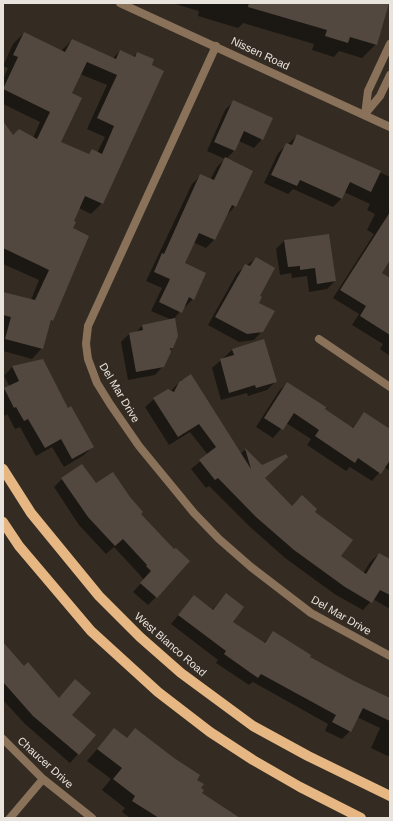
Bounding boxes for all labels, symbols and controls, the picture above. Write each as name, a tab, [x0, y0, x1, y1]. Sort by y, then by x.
street label: Nissen Road	[229, 35, 291, 73]
street label: Del Mar Drive	[96, 361, 142, 425]
street label: Del Mar Drive	[309, 593, 373, 639]
street label: West Blanco Road	[131, 610, 209, 680]
street label: Chaucer Drive	[14, 735, 76, 791]

